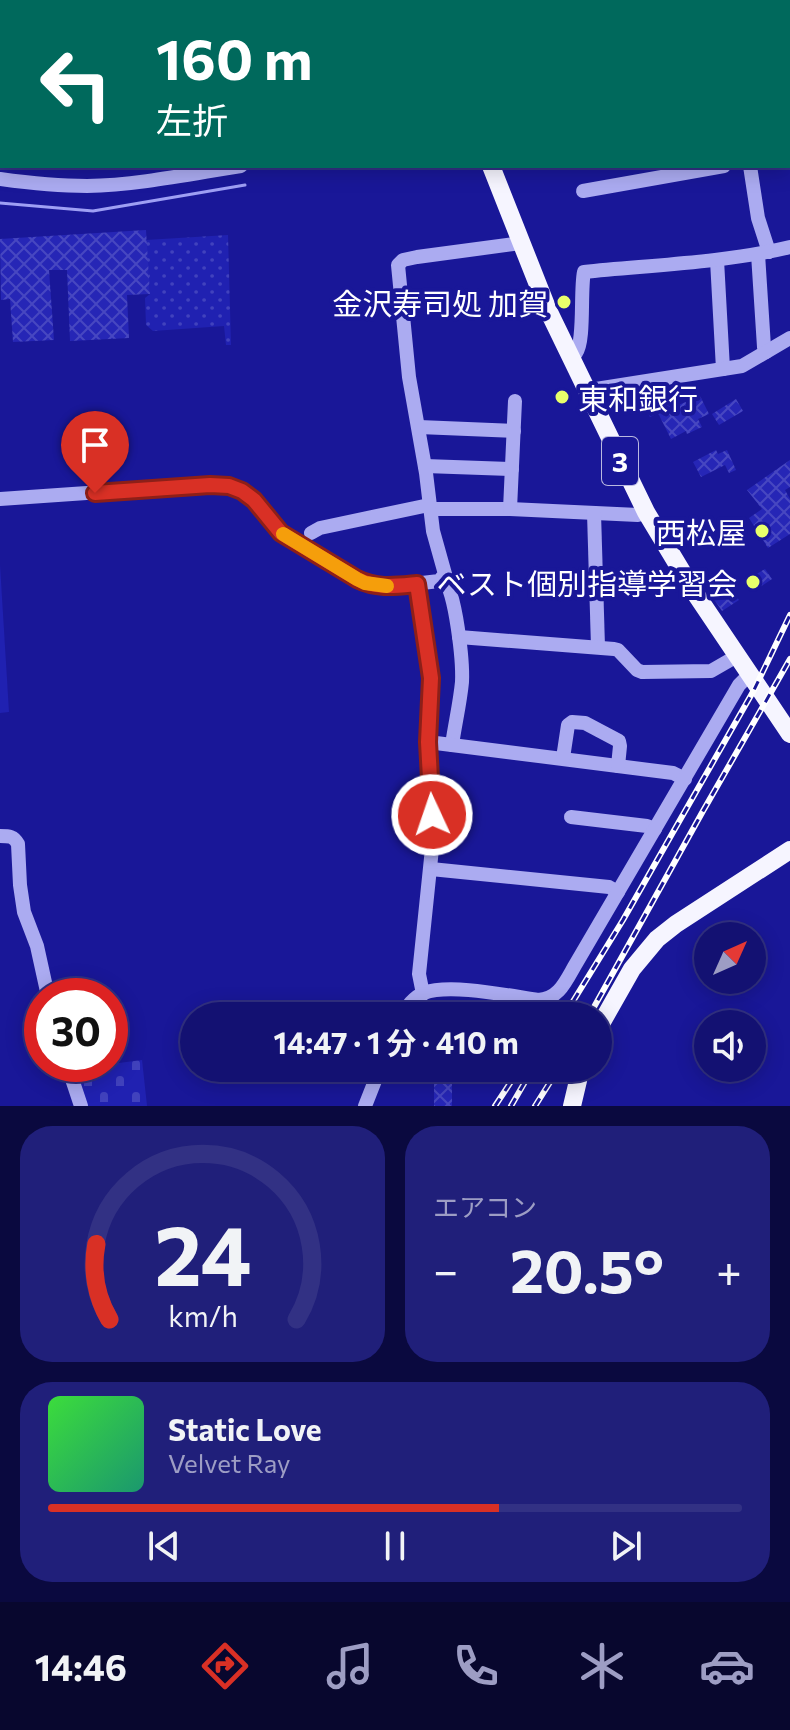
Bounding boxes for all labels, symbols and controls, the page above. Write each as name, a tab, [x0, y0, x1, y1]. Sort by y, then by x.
text: 160 m	[156, 23, 313, 92]
icon: left	[24, 32, 128, 136]
text: 左折	[156, 97, 228, 141]
place label: 金沢寿司処 加賀	[332, 284, 548, 321]
marker: 金沢寿司処 加賀	[555, 293, 573, 311]
place label: 東和銀行	[578, 379, 698, 416]
marker: 東和銀行	[553, 388, 571, 406]
pin	[61, 411, 129, 493]
icon: arrive	[73, 423, 117, 467]
road number: 3	[602, 437, 638, 485]
place label: 西松屋	[656, 513, 746, 550]
marker: 西松屋	[753, 522, 771, 540]
place label: ベスト個別指導学習会	[436, 564, 737, 601]
marker: ベスト個別指導学習会	[744, 573, 762, 591]
position arrow	[390, 773, 474, 857]
north arrow	[694, 922, 766, 994]
map controls	[694, 922, 766, 1082]
speed limit sign: 30	[24, 978, 128, 1082]
button: sound	[694, 1010, 766, 1082]
text: 14:47 · 1 分 · 410 m	[273, 1023, 519, 1060]
text: エアコン	[433, 1191, 537, 1222]
text: 24	[154, 1201, 251, 1303]
text: 20.5°	[510, 1232, 664, 1305]
text: −	[433, 1242, 458, 1296]
text: +	[716, 1242, 742, 1296]
text: km/h	[168, 1298, 237, 1333]
text: Static Love	[168, 1410, 322, 1447]
text: Velvet Ray	[168, 1447, 291, 1478]
icon: previous	[142, 1524, 186, 1568]
icon: pause	[373, 1524, 417, 1568]
icon: next	[604, 1524, 648, 1568]
icon: directions	[197, 1638, 253, 1694]
icon: music	[322, 1638, 378, 1694]
icon: phone	[448, 1638, 504, 1694]
icon: climate	[574, 1638, 630, 1694]
icon: car	[699, 1638, 755, 1694]
text: 14:46	[35, 1644, 127, 1688]

